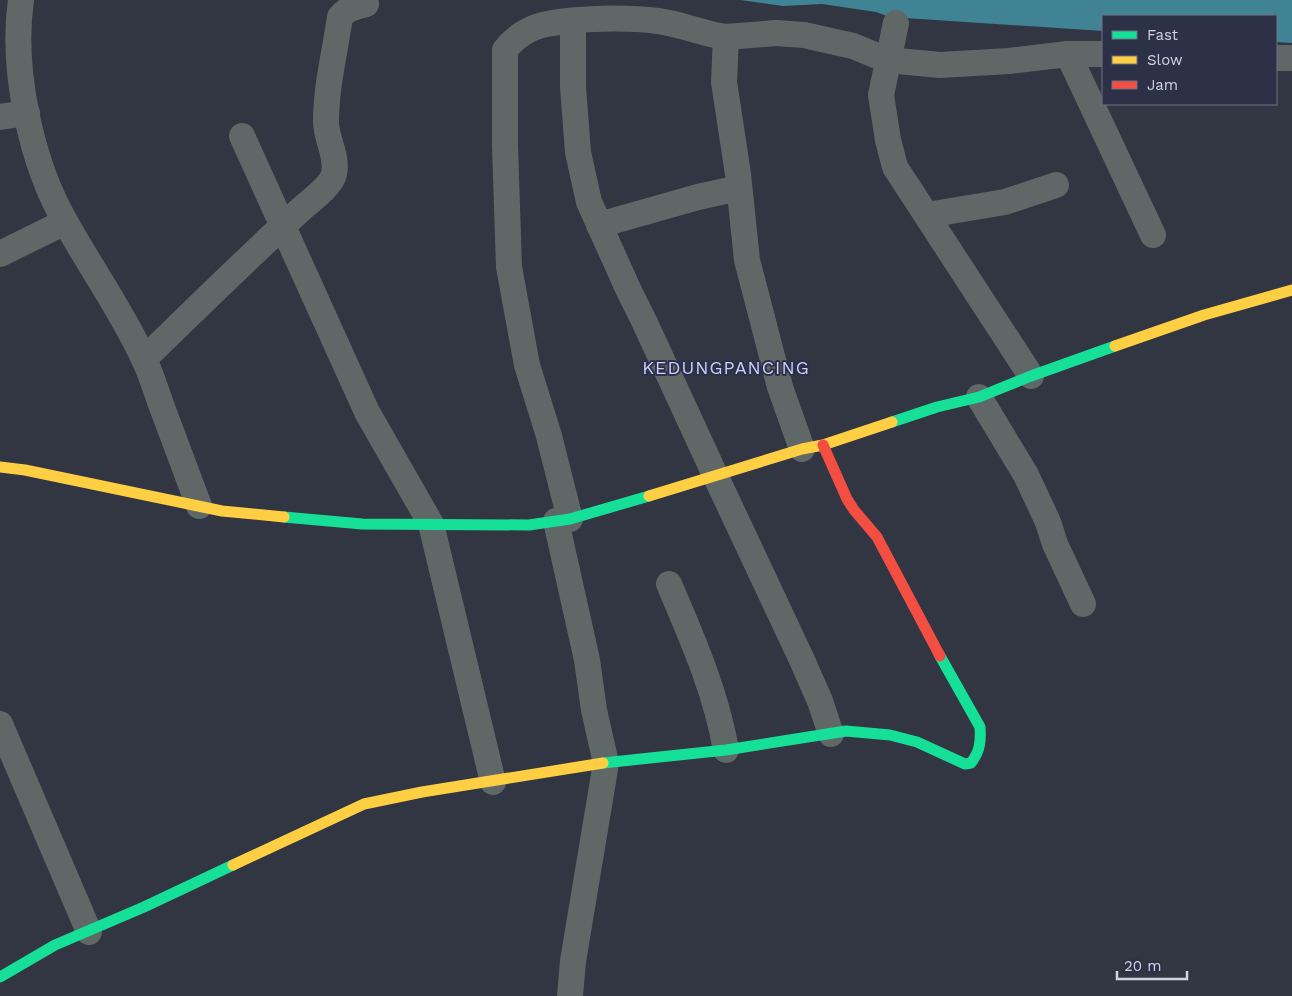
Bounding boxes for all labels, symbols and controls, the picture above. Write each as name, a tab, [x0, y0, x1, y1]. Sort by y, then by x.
legend	[1102, 15, 1277, 105]
text: Fast	[1147, 26, 1179, 44]
text: Slow	[1147, 51, 1183, 69]
text: Jam	[1147, 76, 1178, 94]
district label: KEDUNGPANCING	[642, 357, 810, 378]
scale bar	[1117, 948, 1187, 980]
text: 20 m	[1124, 957, 1162, 975]

